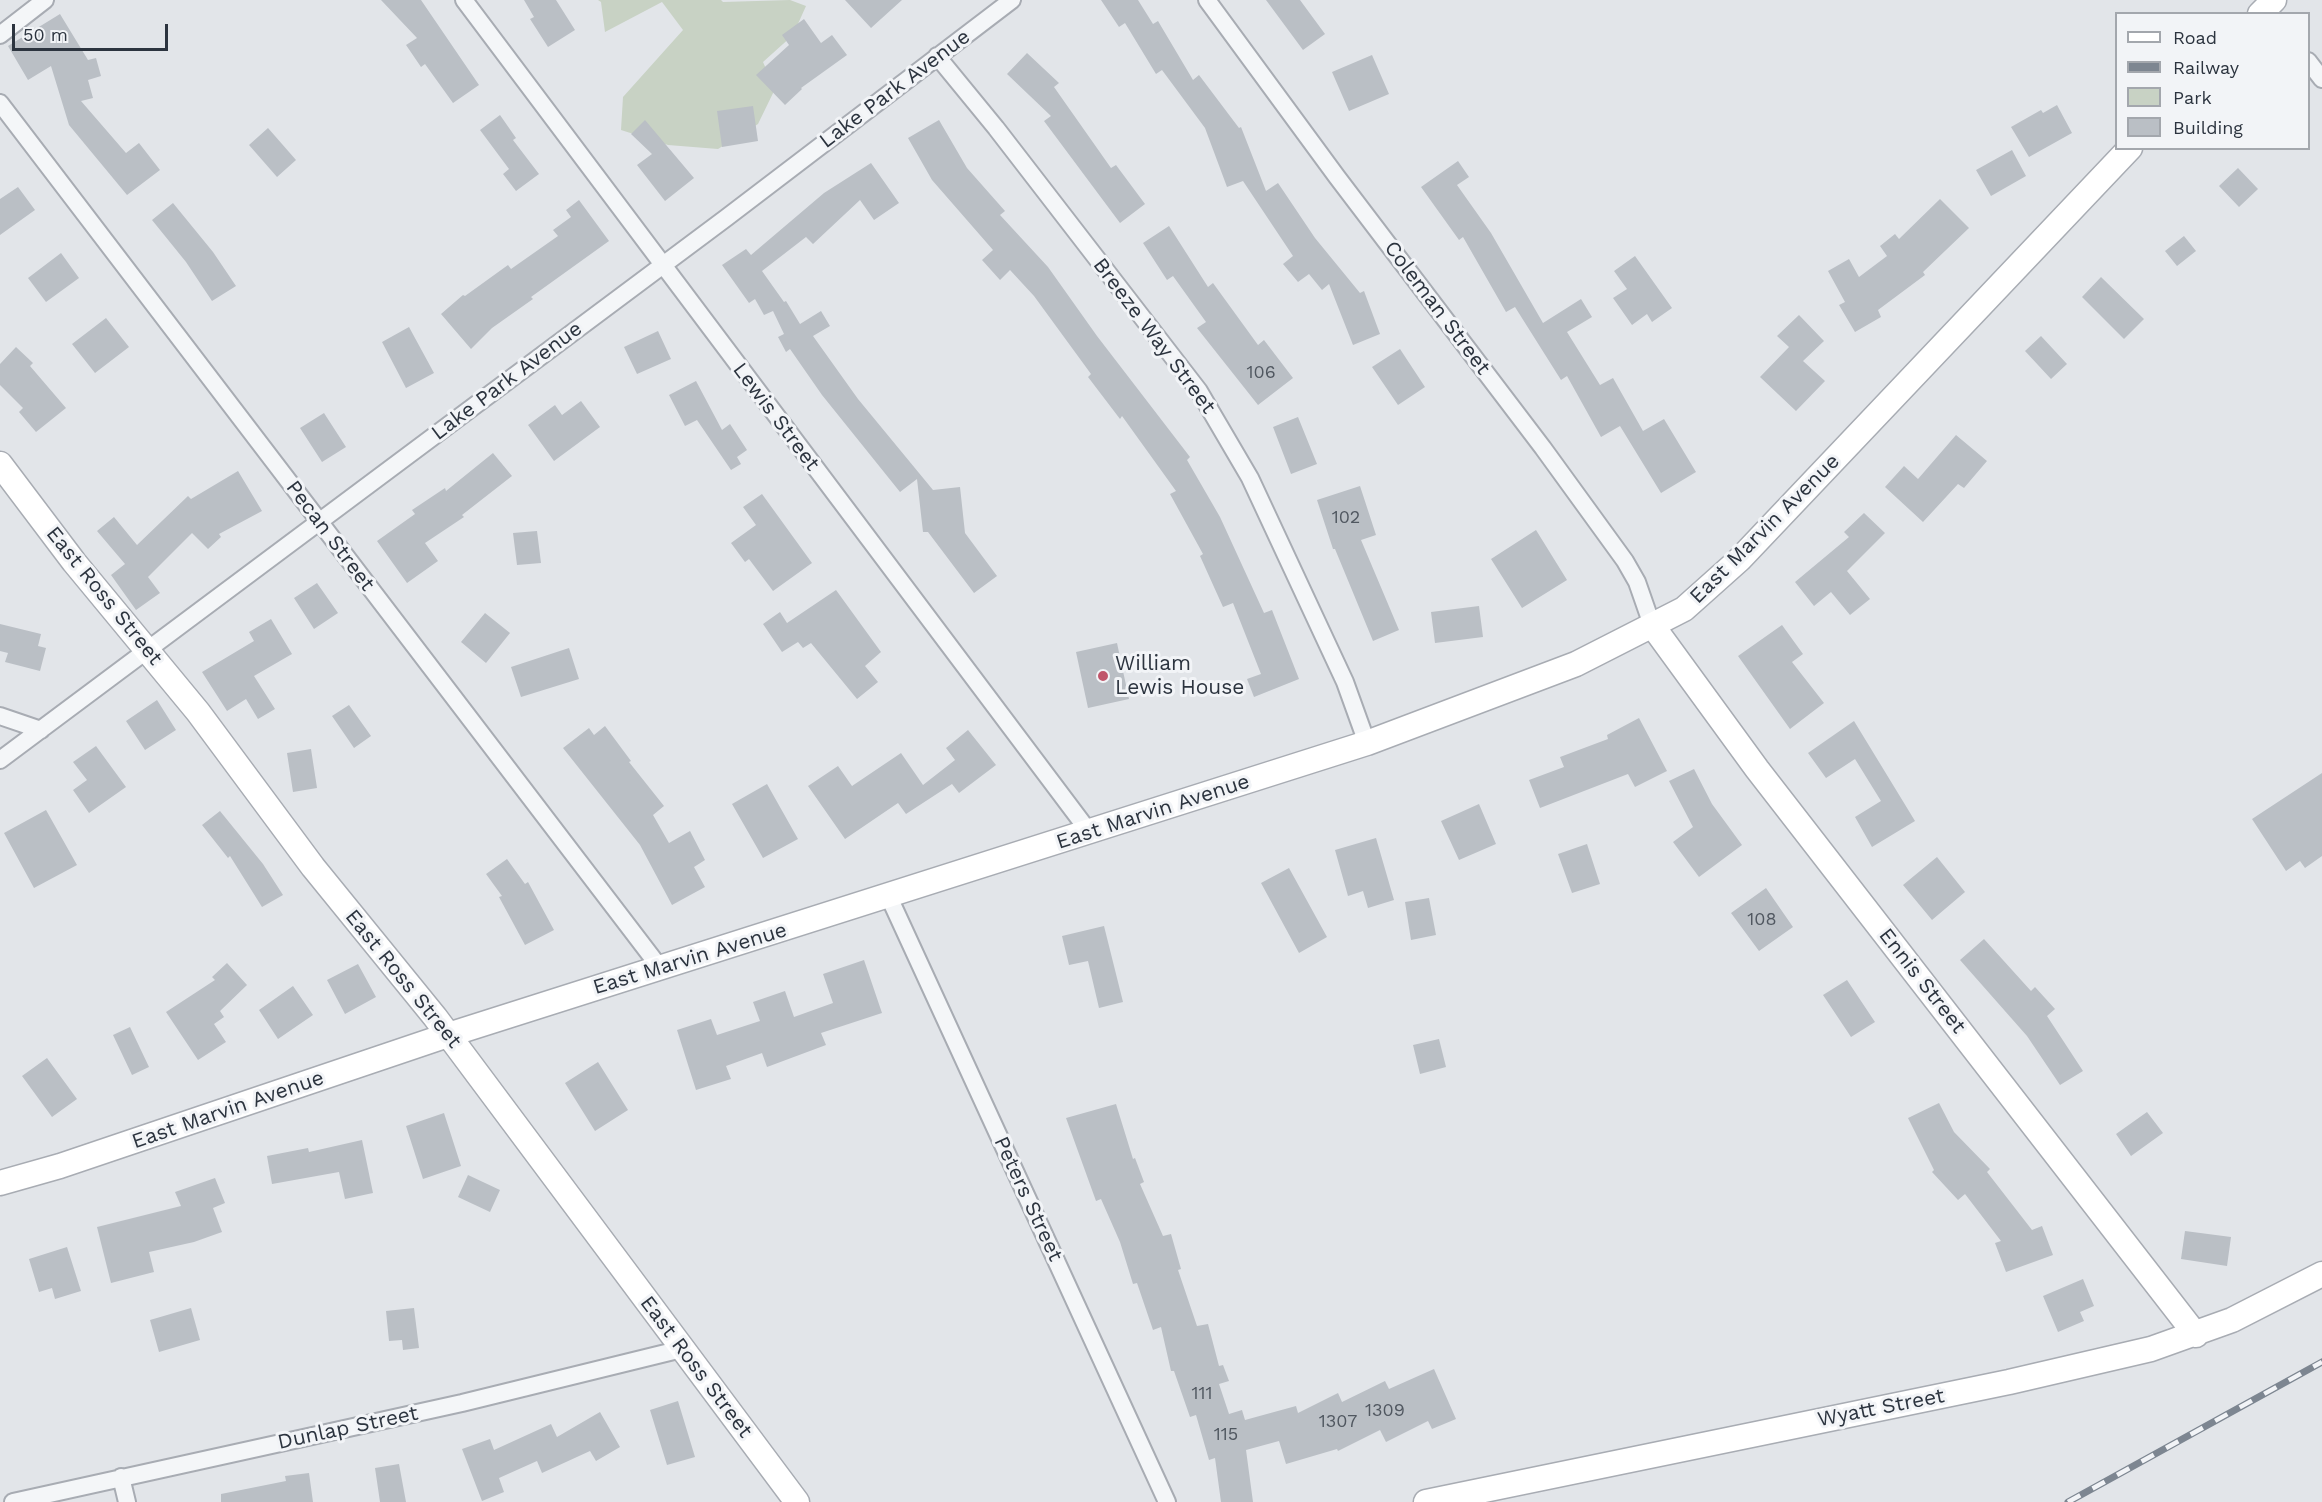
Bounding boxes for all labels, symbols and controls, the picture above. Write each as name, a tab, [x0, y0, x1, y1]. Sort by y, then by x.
scale bar	[15, 12, 171, 50]
legend	[2115, 12, 2310, 150]
text: 50 m	[23, 24, 68, 45]
street label: Lake Park Avenue	[815, 24, 975, 154]
text: Road	[2173, 27, 2217, 48]
text: Railway	[2173, 57, 2239, 78]
text: Park	[2173, 87, 2212, 108]
text: Building	[2173, 117, 2243, 138]
street label: Coleman Street	[1379, 236, 1495, 380]
street label: Breeze Way Street	[1087, 253, 1221, 419]
street label: Lake Park Avenue	[427, 316, 587, 446]
street label: Lewis Street	[727, 358, 825, 476]
house number: 106	[1246, 362, 1276, 384]
street label: East Marvin Avenue	[1685, 449, 1845, 609]
street label: Pecan Street	[280, 476, 380, 596]
house number: 102	[1332, 507, 1360, 529]
street label: East Ross Street	[40, 522, 168, 670]
place label: William Lewis House	[1115, 651, 1244, 701]
marker: William Lewis House	[1096, 669, 1110, 683]
street label: East Marvin Avenue	[1053, 769, 1253, 855]
street label: East Ross Street	[339, 905, 467, 1053]
house number: 108	[1747, 909, 1777, 931]
street label: East Marvin Avenue	[590, 917, 790, 1001]
street label: Ennis Street	[1873, 923, 1971, 1039]
street label: East Marvin Avenue	[129, 1065, 327, 1155]
street label: Peters Street	[988, 1133, 1068, 1265]
street label: East Ross Street	[634, 1291, 758, 1443]
house number: 111	[1191, 1383, 1213, 1405]
street label: Wyatt Street	[1815, 1383, 1947, 1433]
house number: 1309	[1365, 1400, 1405, 1422]
street label: Dunlap Street	[275, 1401, 421, 1455]
house number: 1307	[1319, 1411, 1357, 1433]
house number: 115	[1214, 1424, 1238, 1446]

